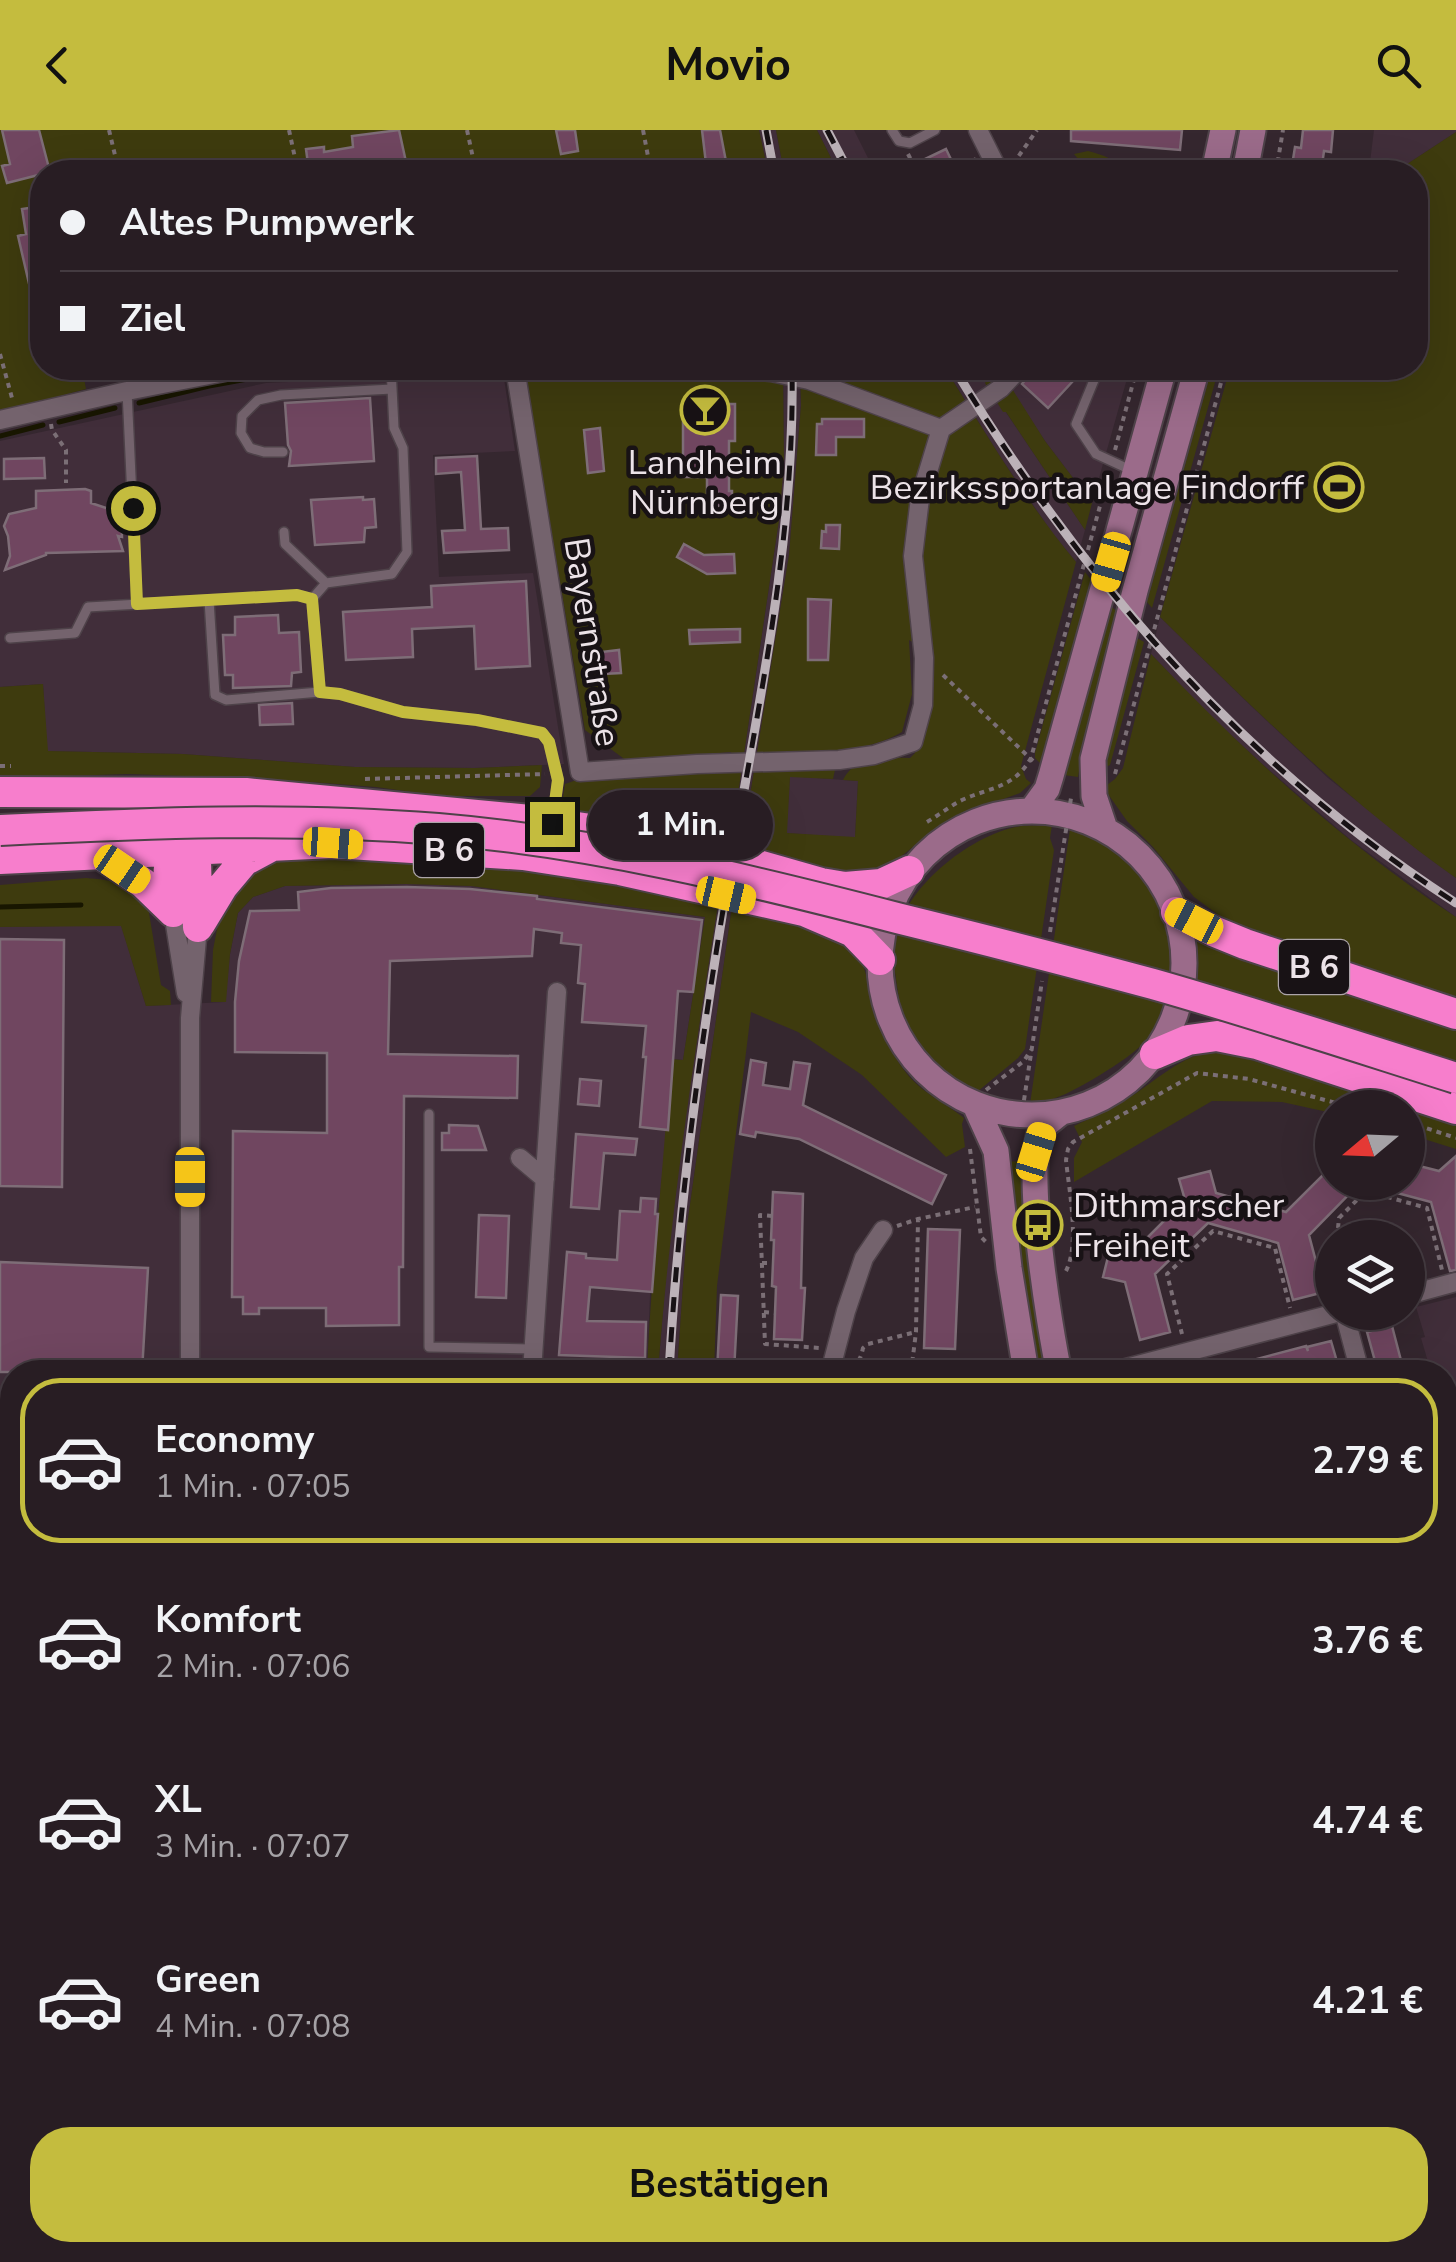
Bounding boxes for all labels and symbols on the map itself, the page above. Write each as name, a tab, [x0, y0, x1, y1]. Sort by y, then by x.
bar icon: Landheim Nürnberg	[679, 384, 731, 436]
place label: Landheim Nürnberg	[628, 439, 782, 526]
sports icon: Bezirkssportanlage Findorff	[1313, 461, 1365, 513]
place label: Bezirkssportanlage Findorff	[870, 464, 1305, 511]
route start	[111, 486, 156, 531]
car	[1088, 529, 1134, 595]
street label: Bayernstraße	[552, 534, 632, 750]
callout: 1 Min.	[587, 789, 772, 859]
route end	[530, 802, 575, 847]
road number: B 6	[414, 823, 484, 877]
car	[302, 826, 364, 860]
car	[89, 840, 155, 898]
car	[693, 874, 759, 916]
car	[1160, 894, 1228, 948]
road number: B 6	[1279, 940, 1349, 994]
north arrow	[1315, 1090, 1425, 1200]
car	[1013, 1119, 1059, 1185]
car	[175, 1147, 205, 1207]
place label: Dithmarscher Freiheit	[1073, 1182, 1285, 1269]
bus stop icon: Dithmarscher Freiheit	[1012, 1199, 1064, 1251]

